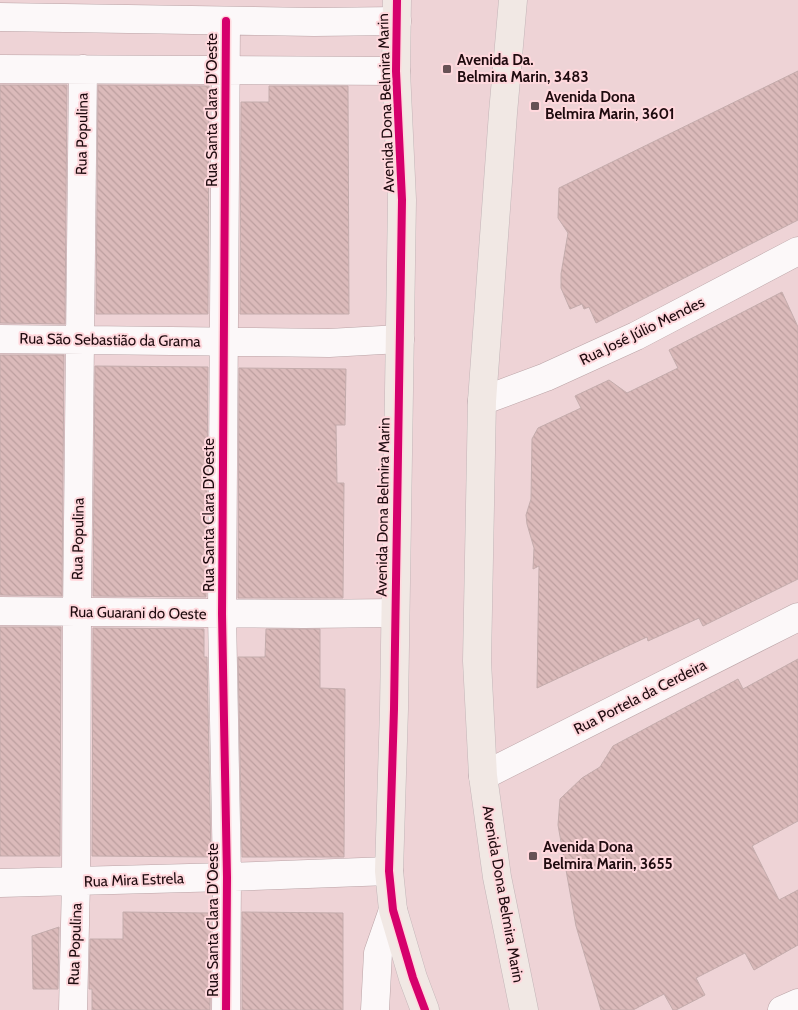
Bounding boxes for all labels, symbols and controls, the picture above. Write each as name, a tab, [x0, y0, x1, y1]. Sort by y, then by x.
street label: Avenida Dona Belmira Marin	[374, 13, 398, 193]
street label: Rua Santa Clara D'Oeste	[203, 33, 221, 187]
place label: Avenida Da. Belmira Marin, 3483	[457, 51, 589, 86]
marker: Avenida Da. Belmira Marin, 3483	[441, 63, 453, 75]
place label: Avenida Dona Belmira Marin, 3601	[545, 88, 675, 123]
street label: Rua Populina	[72, 92, 92, 175]
marker: Avenida Dona Belmira Marin, 3601	[529, 100, 541, 112]
street label: Rua José Júlio Mendes	[577, 293, 707, 369]
street label: Rua São Sebastião da Grama	[19, 329, 202, 351]
street label: Avenida Dona Belmira Marin	[372, 417, 394, 597]
street label: Rua Santa Clara D'Oeste	[200, 438, 218, 592]
street label: Rua Populina	[68, 497, 88, 580]
street label: Rua Guarani do Oeste	[69, 603, 207, 623]
street label: Rua Portela da Cerdeira	[571, 655, 710, 738]
street label: Avenida Dona Belmira Marin	[479, 804, 527, 984]
place label: Avenida Dona Belmira Marin, 3655	[543, 838, 673, 873]
street label: Rua Santa Clara D'Oeste	[204, 843, 222, 997]
marker: Avenida Dona Belmira Marin, 3655	[527, 850, 539, 862]
street label: Rua Mira Estrela	[84, 869, 185, 891]
street label: Rua Populina	[65, 902, 85, 986]

